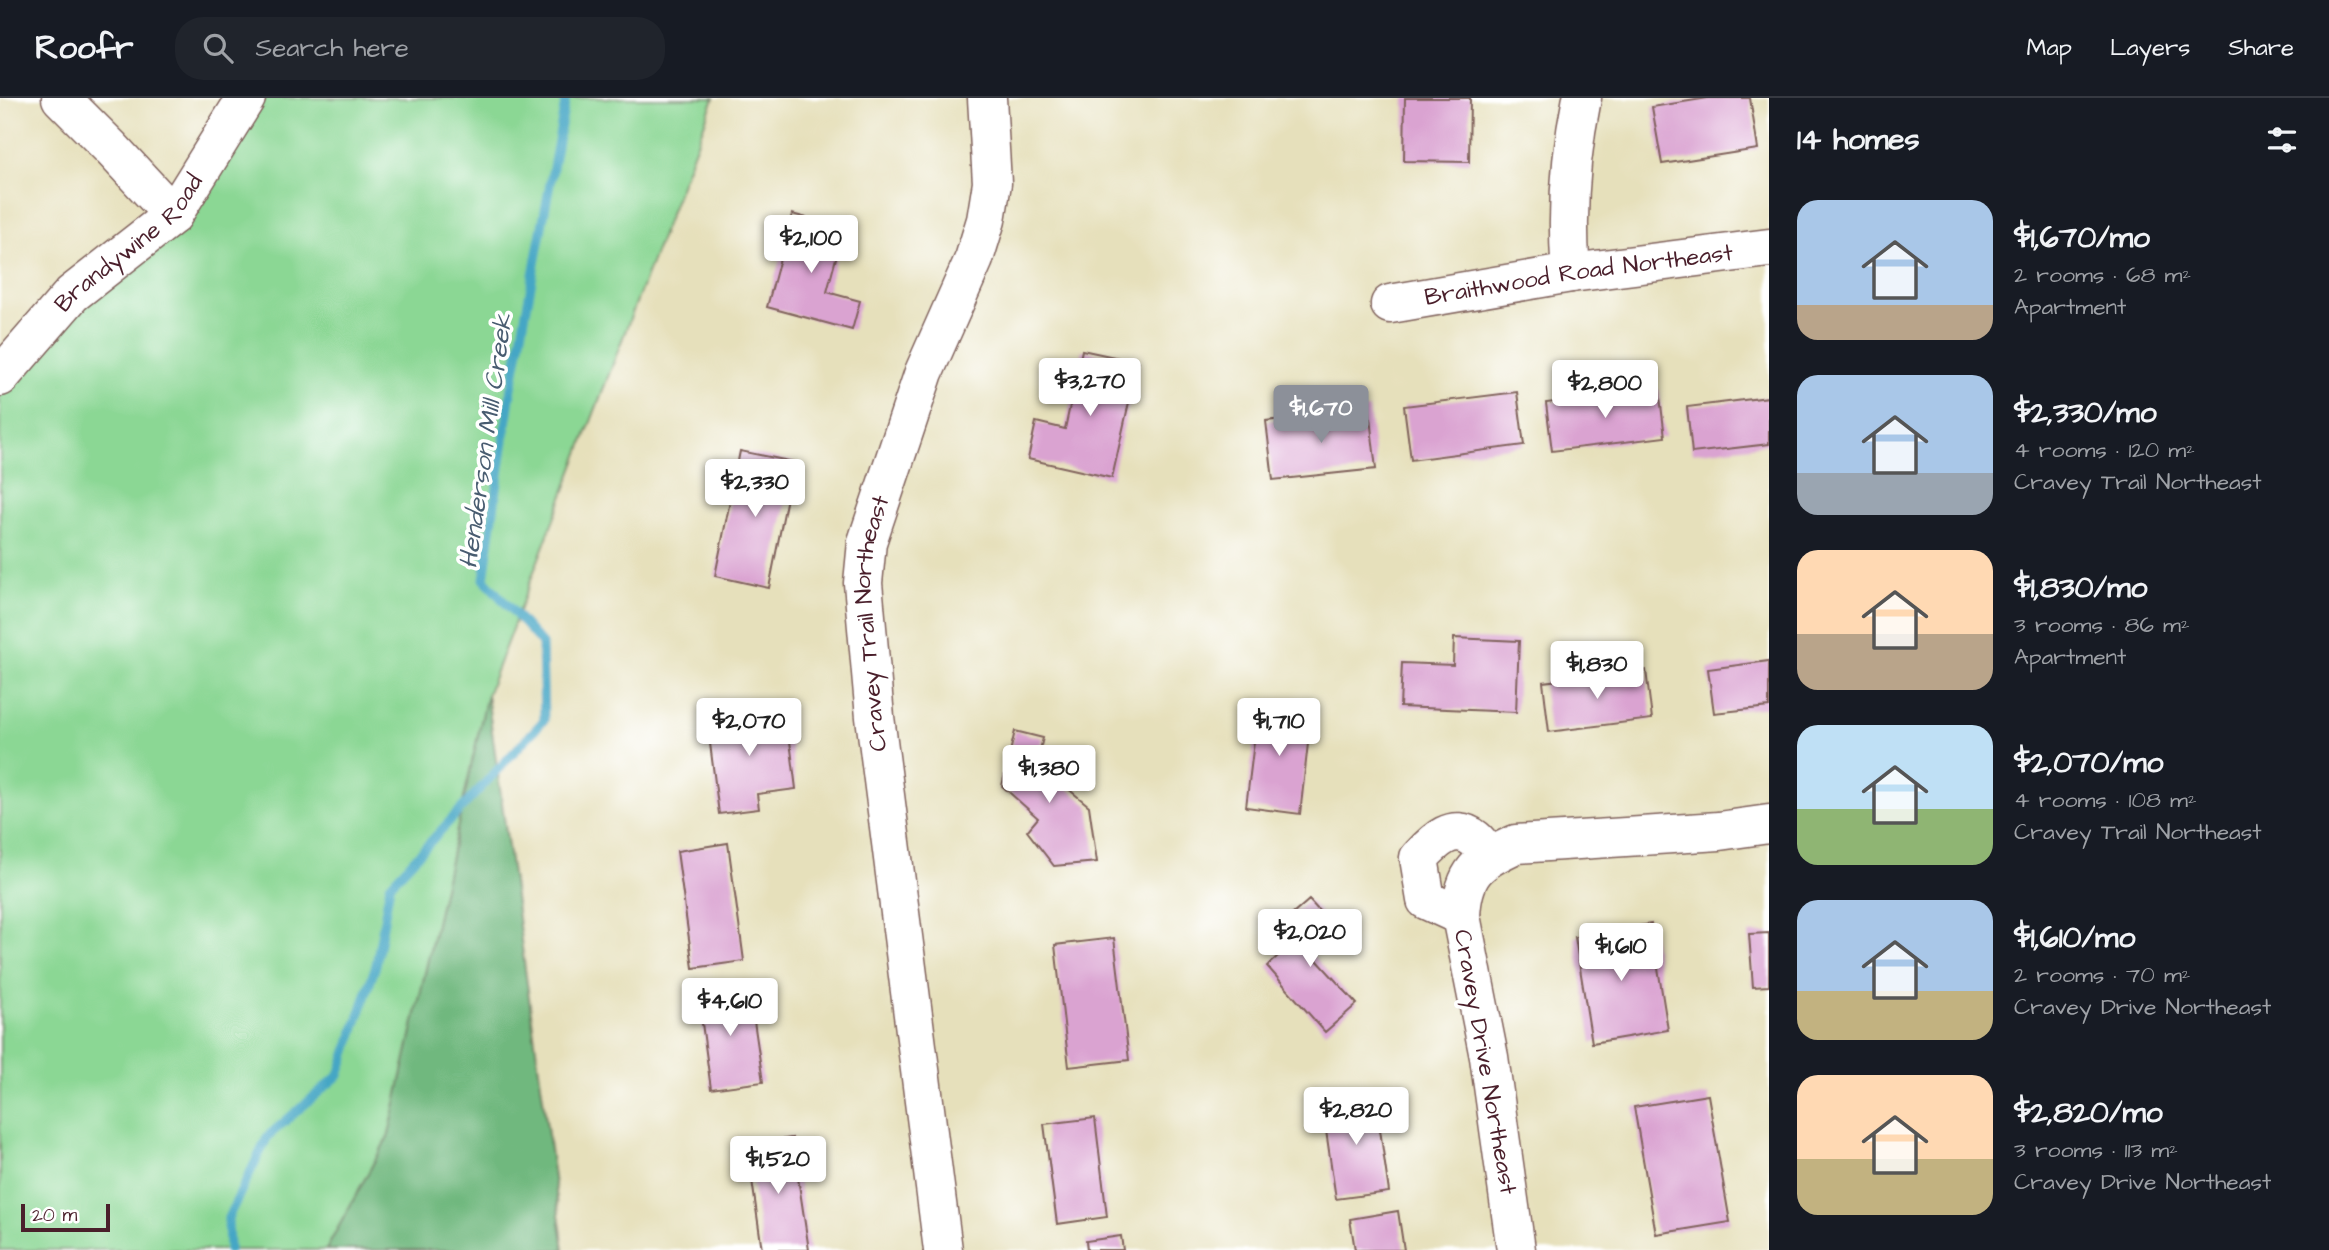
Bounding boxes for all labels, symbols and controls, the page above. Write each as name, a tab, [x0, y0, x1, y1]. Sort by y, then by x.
search box	[175, 17, 665, 80]
text: Roofr	[35, 25, 133, 71]
icon: search	[199, 29, 237, 67]
text: Search here	[255, 30, 409, 66]
text: Map	[2027, 31, 2072, 65]
text: Layers	[2110, 31, 2190, 65]
text: Share	[2228, 31, 2294, 65]
text: 14 homes	[1797, 119, 1920, 161]
icon: filters	[2263, 121, 2301, 159]
street label: Brandywine Road	[47, 168, 211, 320]
pin: $2,100	[754, 216, 868, 275]
text: $1,670/mo	[2014, 217, 2150, 259]
text: $2,100	[780, 222, 842, 254]
icon: home	[1853, 228, 1937, 312]
street label: Braithwood Road Northeast	[1422, 236, 1735, 315]
text: 2 rooms · 68 m²	[2014, 259, 2191, 291]
text: Apartment	[2014, 291, 2126, 323]
water label: Henderson Mill Creek	[450, 310, 522, 571]
pin: $3,270	[1033, 358, 1147, 418]
pin: $2,800	[1548, 360, 1662, 420]
text: $3,270	[1055, 365, 1125, 397]
text: $2,800	[1568, 367, 1642, 399]
pin: $1,670	[1264, 386, 1378, 445]
text: $1,670	[1290, 392, 1352, 424]
text: $2,330/mo	[2014, 392, 2157, 434]
icon: home	[1853, 403, 1937, 487]
text: 4 rooms · 120 m²	[2014, 434, 2195, 466]
pin: $2,330	[698, 460, 812, 519]
text: $2,330	[721, 466, 789, 498]
text: Cravey Trail Northeast	[2014, 466, 2262, 498]
street label: Cravey Trail Northeast	[846, 491, 899, 753]
text: $1,830/mo	[2014, 567, 2147, 609]
icon: home	[1853, 578, 1937, 662]
text: 3 rooms · 86 m²	[2014, 609, 2190, 641]
text: Apartment	[2014, 641, 2126, 673]
pin: $1,830	[1540, 642, 1654, 701]
text: $1,830	[1567, 648, 1627, 680]
pin: $2,070	[692, 698, 806, 758]
pin: $1,710	[1222, 698, 1336, 758]
text: $2,070	[712, 705, 786, 737]
text: $1,710	[1253, 705, 1305, 737]
text: $2,070/mo	[2014, 742, 2163, 784]
pin: $1,380	[992, 746, 1106, 805]
text: $1,380	[1019, 752, 1079, 784]
icon: home	[1853, 753, 1937, 837]
text: 4 rooms · 108 m²	[2014, 784, 2197, 816]
text: Cravey Trail Northeast	[2014, 816, 2262, 848]
pin: $2,020	[1253, 910, 1367, 969]
text: $2,020	[1274, 916, 1346, 948]
text: $1,610/mo	[2014, 917, 2135, 959]
pin: $1,610	[1564, 924, 1678, 983]
street label: Cravey Drive Northeast	[1444, 927, 1525, 1198]
icon: home	[1853, 928, 1937, 1012]
text: $1,610	[1595, 930, 1647, 962]
text: 2 rooms · 70 m²	[2014, 959, 2190, 991]
pin: $4,610	[673, 978, 787, 1038]
text: $4,610	[698, 985, 762, 1017]
text: Cravey Drive Northeast	[2014, 991, 2271, 1023]
pin: $2,820	[1299, 1088, 1413, 1147]
text: $2,820/mo	[2014, 1092, 2163, 1134]
text: $2,820	[1320, 1094, 1392, 1126]
icon: home	[1853, 1103, 1937, 1187]
text: 3 rooms · 113 m²	[2014, 1134, 2178, 1166]
pin: $1,520	[721, 1136, 835, 1196]
text: $1,520	[746, 1143, 810, 1175]
text: Cravey Drive Northeast	[2014, 1166, 2271, 1198]
scale bar	[21, 1201, 110, 1233]
text: 20 m	[32, 1202, 77, 1229]

